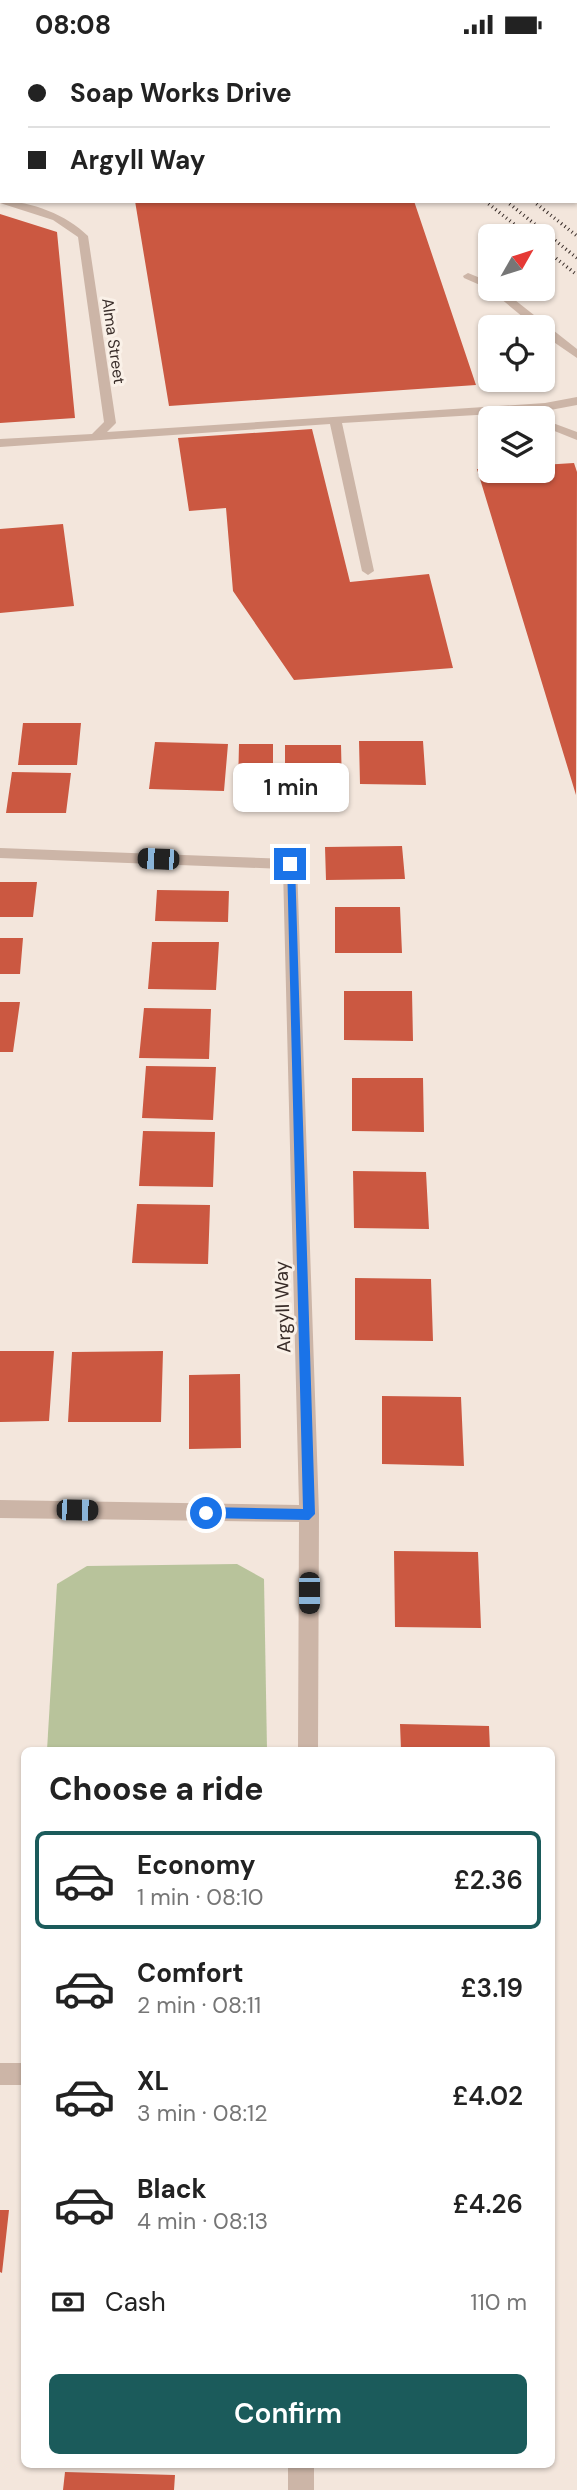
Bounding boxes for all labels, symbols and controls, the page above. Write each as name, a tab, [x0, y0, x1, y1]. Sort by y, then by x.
text: 08:08	[35, 8, 111, 42]
text: Soap Works Drive	[70, 76, 292, 110]
text: Argyll Way	[70, 143, 205, 177]
north arrow	[478, 224, 555, 301]
map controls	[478, 224, 555, 483]
street label: Alma Street	[97, 297, 130, 385]
button: locate	[478, 315, 555, 392]
button: layers	[478, 406, 555, 483]
callout: 1 min	[232, 763, 348, 811]
text: 1 min	[264, 772, 318, 802]
car	[137, 848, 180, 870]
route end	[274, 848, 306, 880]
street label: Argyll Way	[268, 1260, 297, 1353]
route start	[190, 1497, 222, 1529]
car	[56, 1499, 99, 1521]
car	[299, 1572, 320, 1614]
text: Choose a ride	[49, 1768, 264, 1810]
text: Economy	[137, 1848, 255, 1882]
icon: car	[53, 1849, 116, 1912]
text: £2.36	[454, 1863, 523, 1897]
text: 1 min · 08:10	[137, 1882, 264, 1912]
text: Comfort	[137, 1956, 243, 1990]
icon: car	[53, 1957, 116, 2020]
text: £3.19	[460, 1971, 523, 2005]
text: 2 min · 08:11	[137, 1990, 261, 2020]
text: XL	[137, 2064, 169, 2098]
icon: car	[53, 2065, 116, 2128]
text: £4.02	[452, 2079, 523, 2113]
text: 3 min · 08:12	[137, 2098, 268, 2128]
text: Black	[137, 2172, 207, 2206]
icon: car	[53, 2173, 116, 2236]
text: £4.26	[453, 2187, 523, 2221]
text: 4 min · 08:13	[137, 2206, 268, 2236]
icon: cash	[49, 2283, 87, 2321]
text: Cash	[105, 2285, 166, 2319]
text: 110 m	[470, 2287, 527, 2317]
button: Confirm	[49, 2374, 527, 2454]

